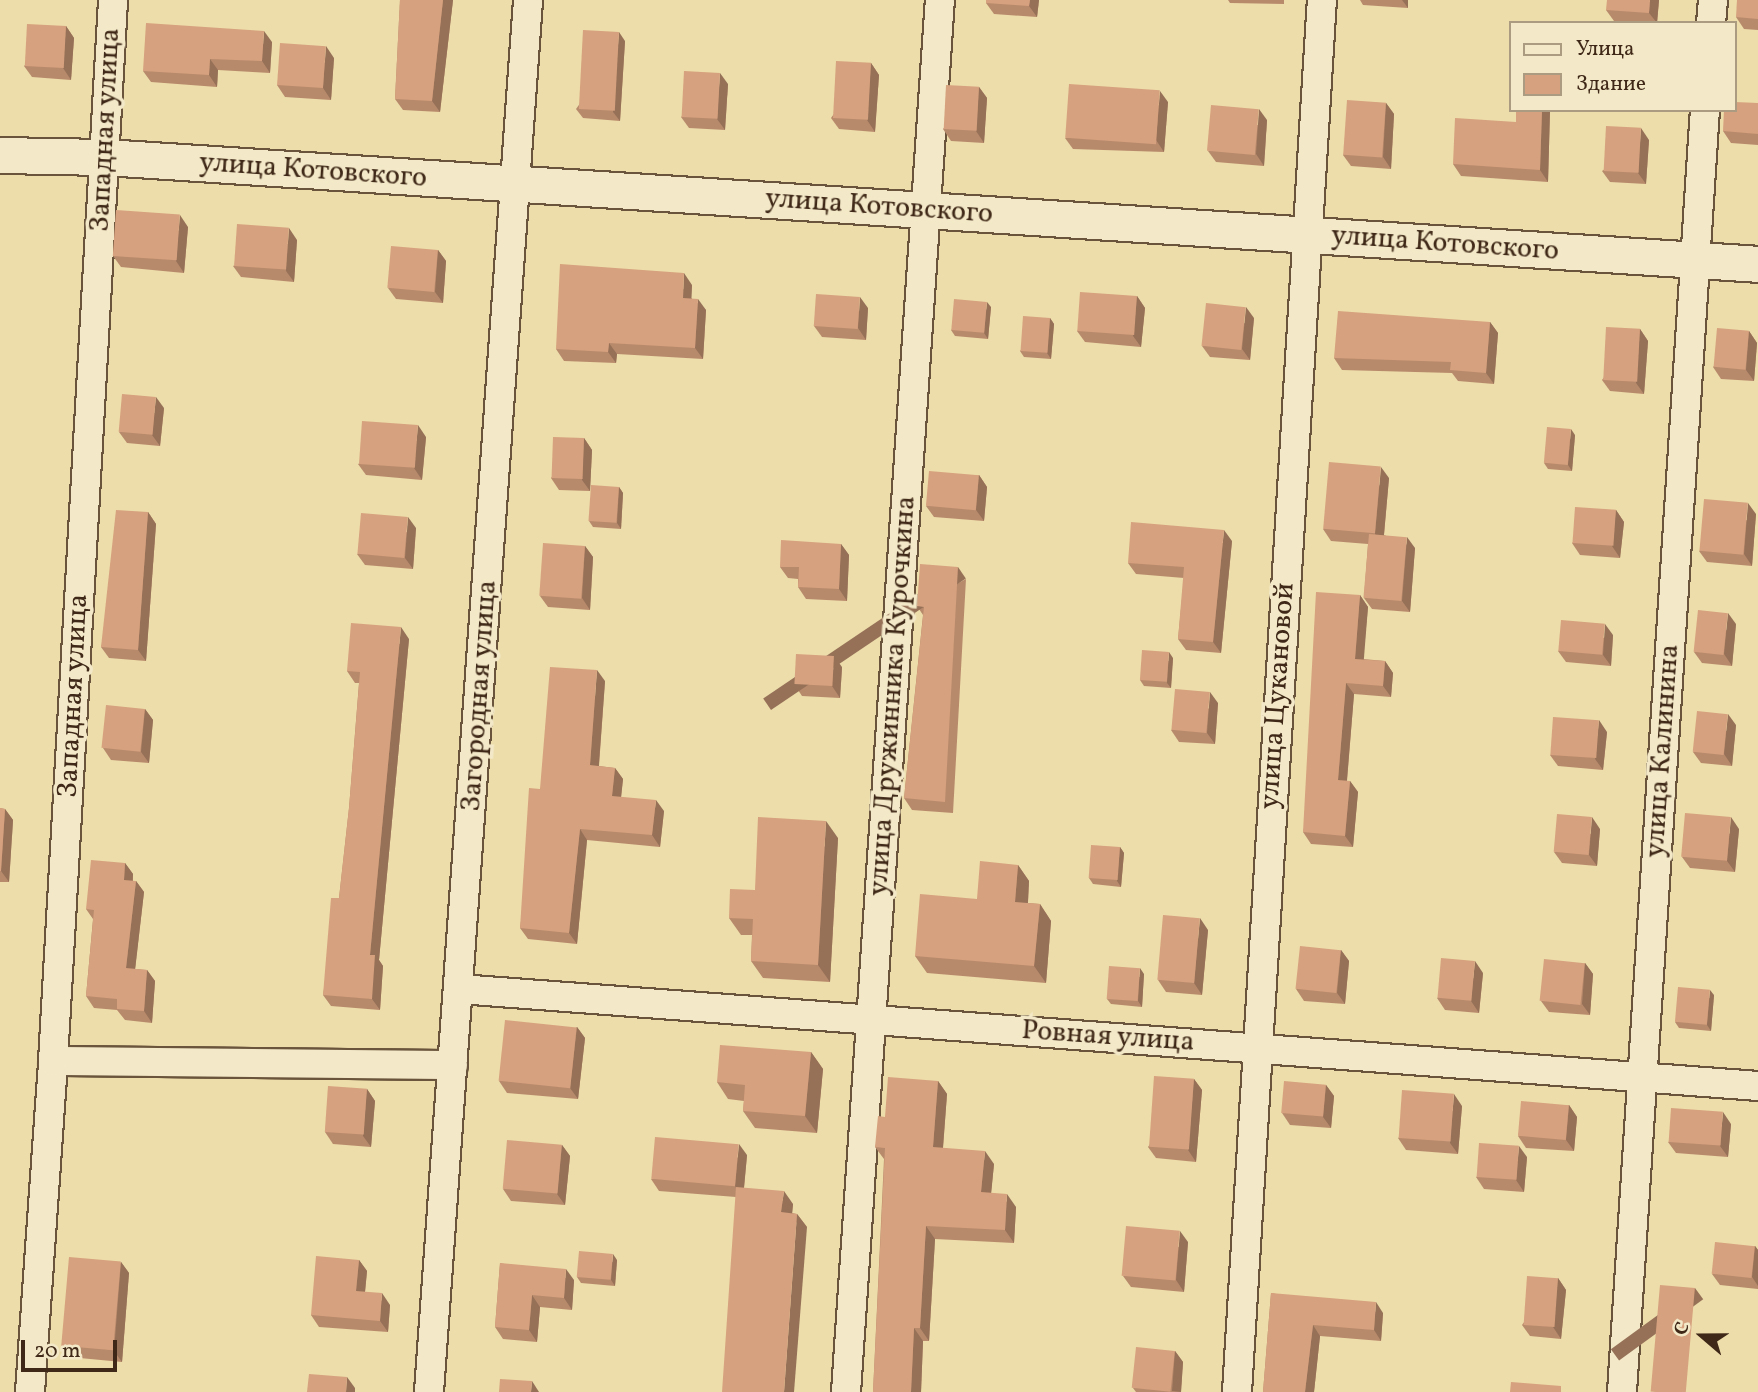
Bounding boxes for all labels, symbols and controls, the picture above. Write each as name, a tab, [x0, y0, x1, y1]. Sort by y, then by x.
legend	[1510, 21, 1737, 112]
street label: Западная улица	[84, 27, 128, 233]
text: Улица	[1576, 35, 1634, 64]
text: Здание	[1576, 70, 1646, 99]
street label: улица Котовского	[198, 146, 428, 196]
street label: улица Котовского	[764, 182, 994, 232]
street label: улица Котовского	[1330, 219, 1560, 269]
street label: улица Дружинника Курочкина	[862, 495, 924, 897]
street label: Загородная улица	[455, 579, 505, 813]
street label: улица Цукановой	[1253, 582, 1303, 810]
street label: Западная улица	[52, 593, 96, 799]
street label: улица Калинина	[1639, 643, 1687, 859]
street label: Ровная улица	[1020, 1014, 1196, 1060]
north arrow	[1667, 1301, 1737, 1371]
text: С	[1668, 1319, 1697, 1339]
scale bar	[24, 1326, 121, 1370]
text: 20 m	[34, 1337, 80, 1366]

